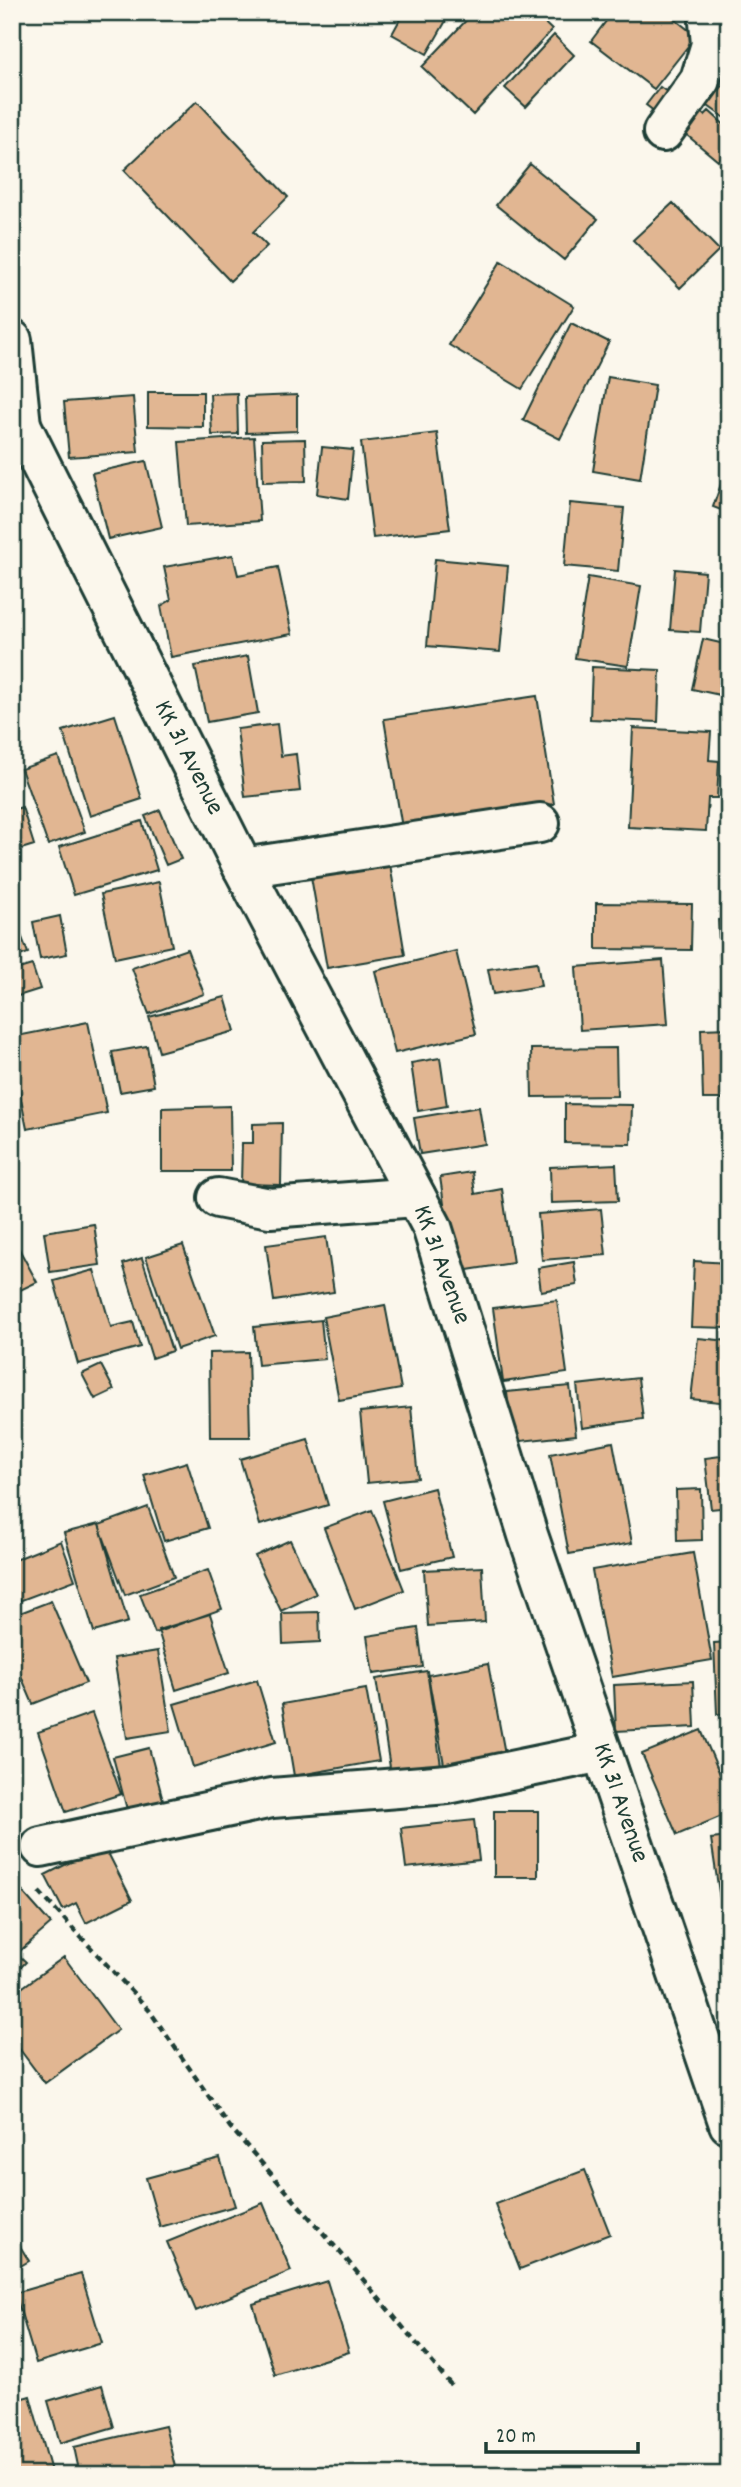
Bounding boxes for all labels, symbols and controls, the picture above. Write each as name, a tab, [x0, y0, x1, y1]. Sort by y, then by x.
street label: KK 31 Avenue	[143, 694, 233, 822]
street label: KK 31 Avenue	[402, 1200, 480, 1330]
street label: KK 31 Avenue	[582, 1738, 658, 1868]
scale bar	[486, 2410, 638, 2454]
text: 20 m	[496, 2423, 536, 2453]

